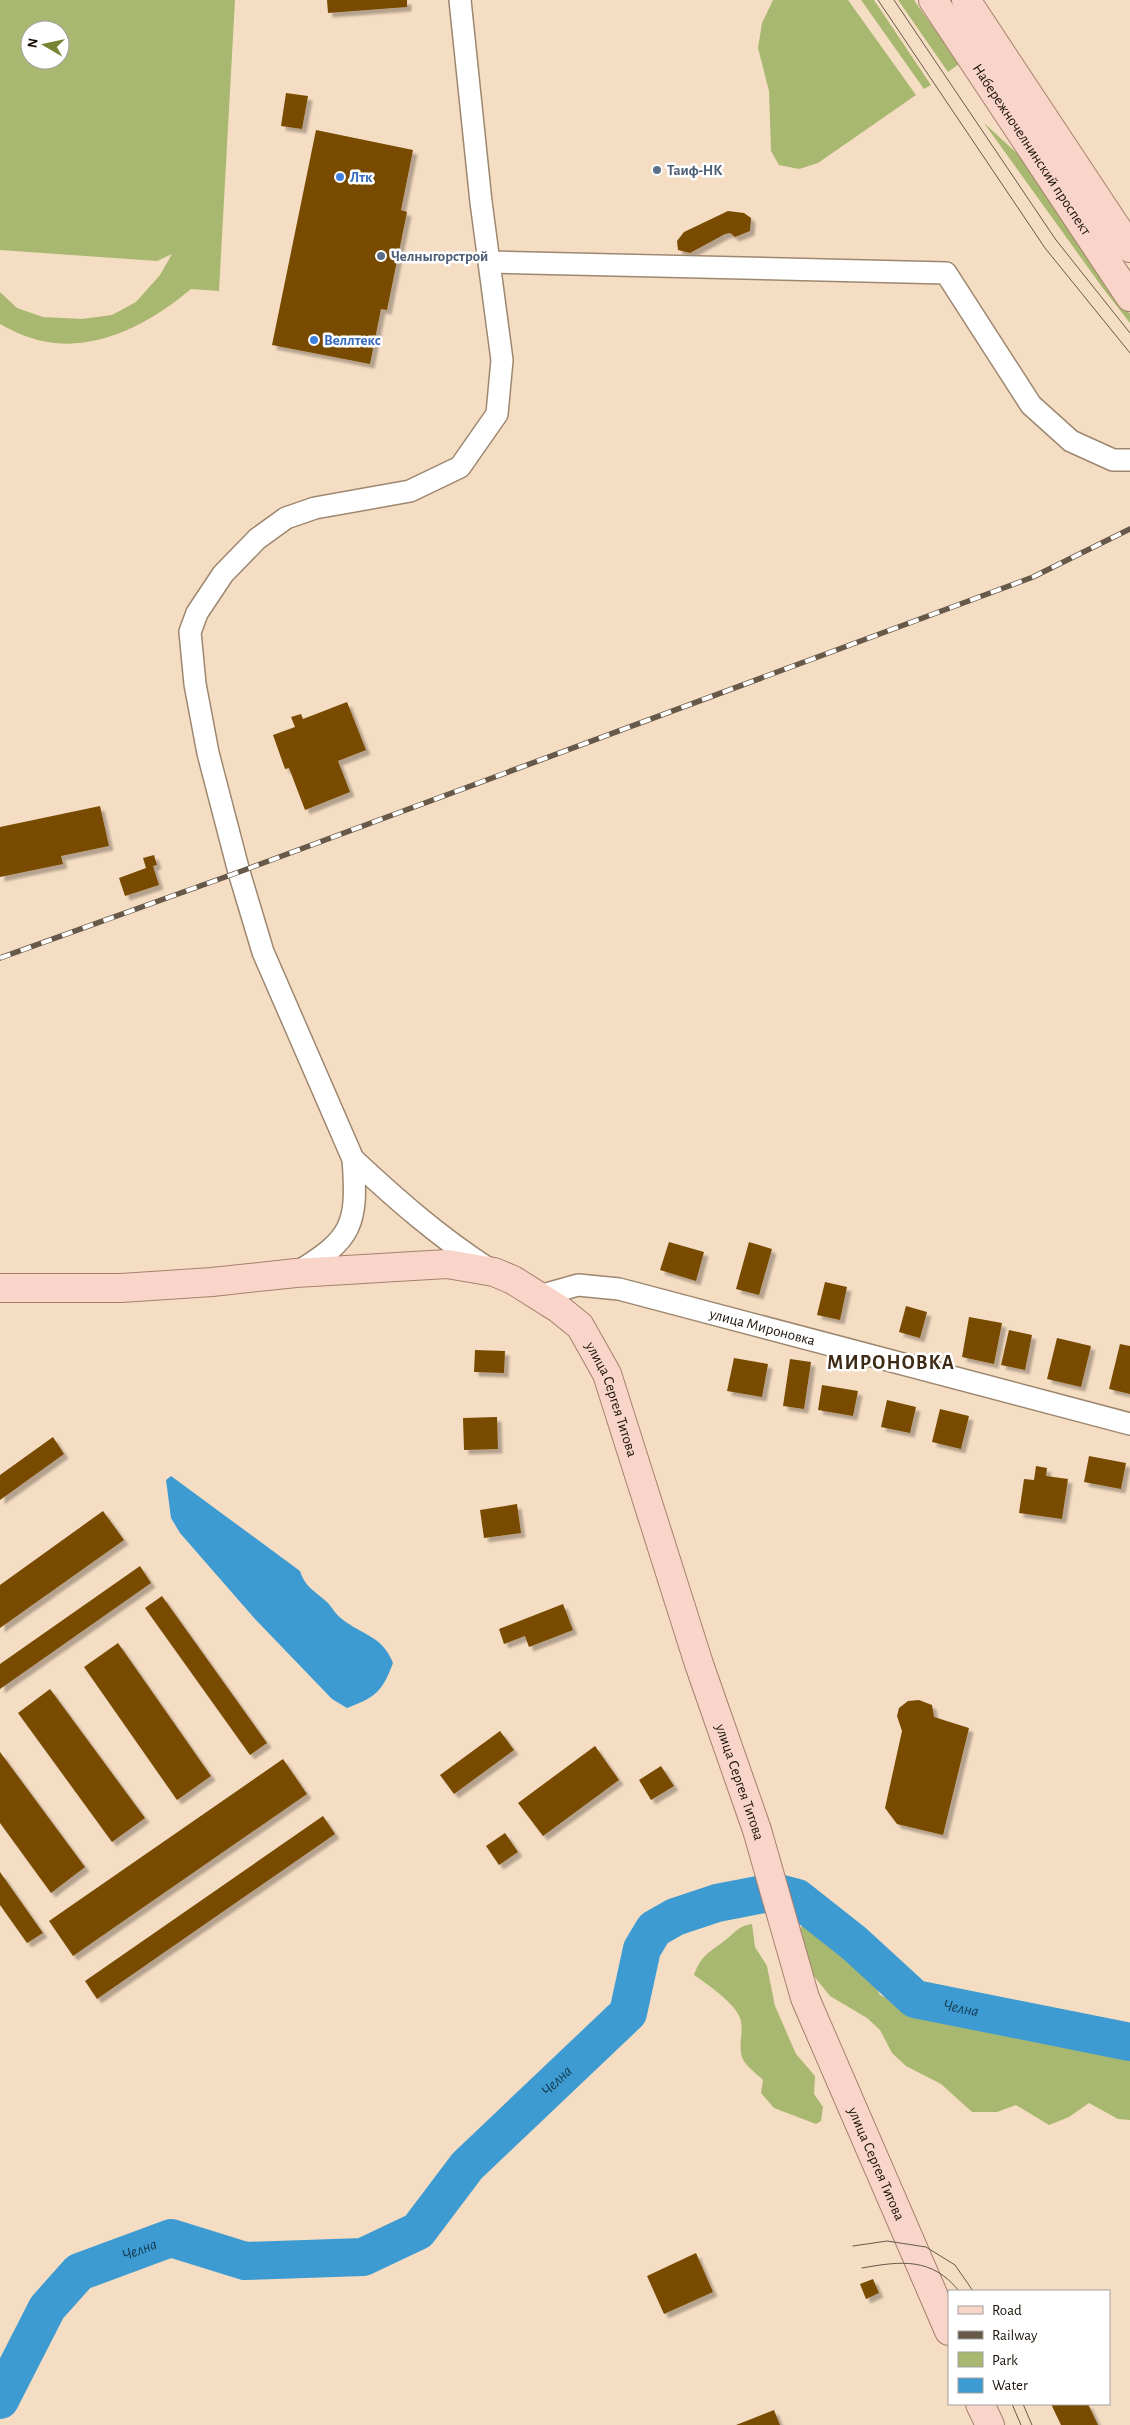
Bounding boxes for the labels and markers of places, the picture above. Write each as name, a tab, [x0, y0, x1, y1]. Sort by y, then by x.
place label: Таиф-НК	[667, 163, 723, 178]
marker: Таиф-НК	[651, 164, 663, 176]
place label: Лтк	[350, 170, 373, 185]
marker: Лтк	[334, 171, 346, 183]
place label: Челныгорстрой	[391, 249, 488, 264]
marker: Челныгорстрой	[375, 250, 387, 262]
place label: Веллтекс	[324, 333, 381, 348]
marker: Веллтекс	[308, 334, 320, 346]

